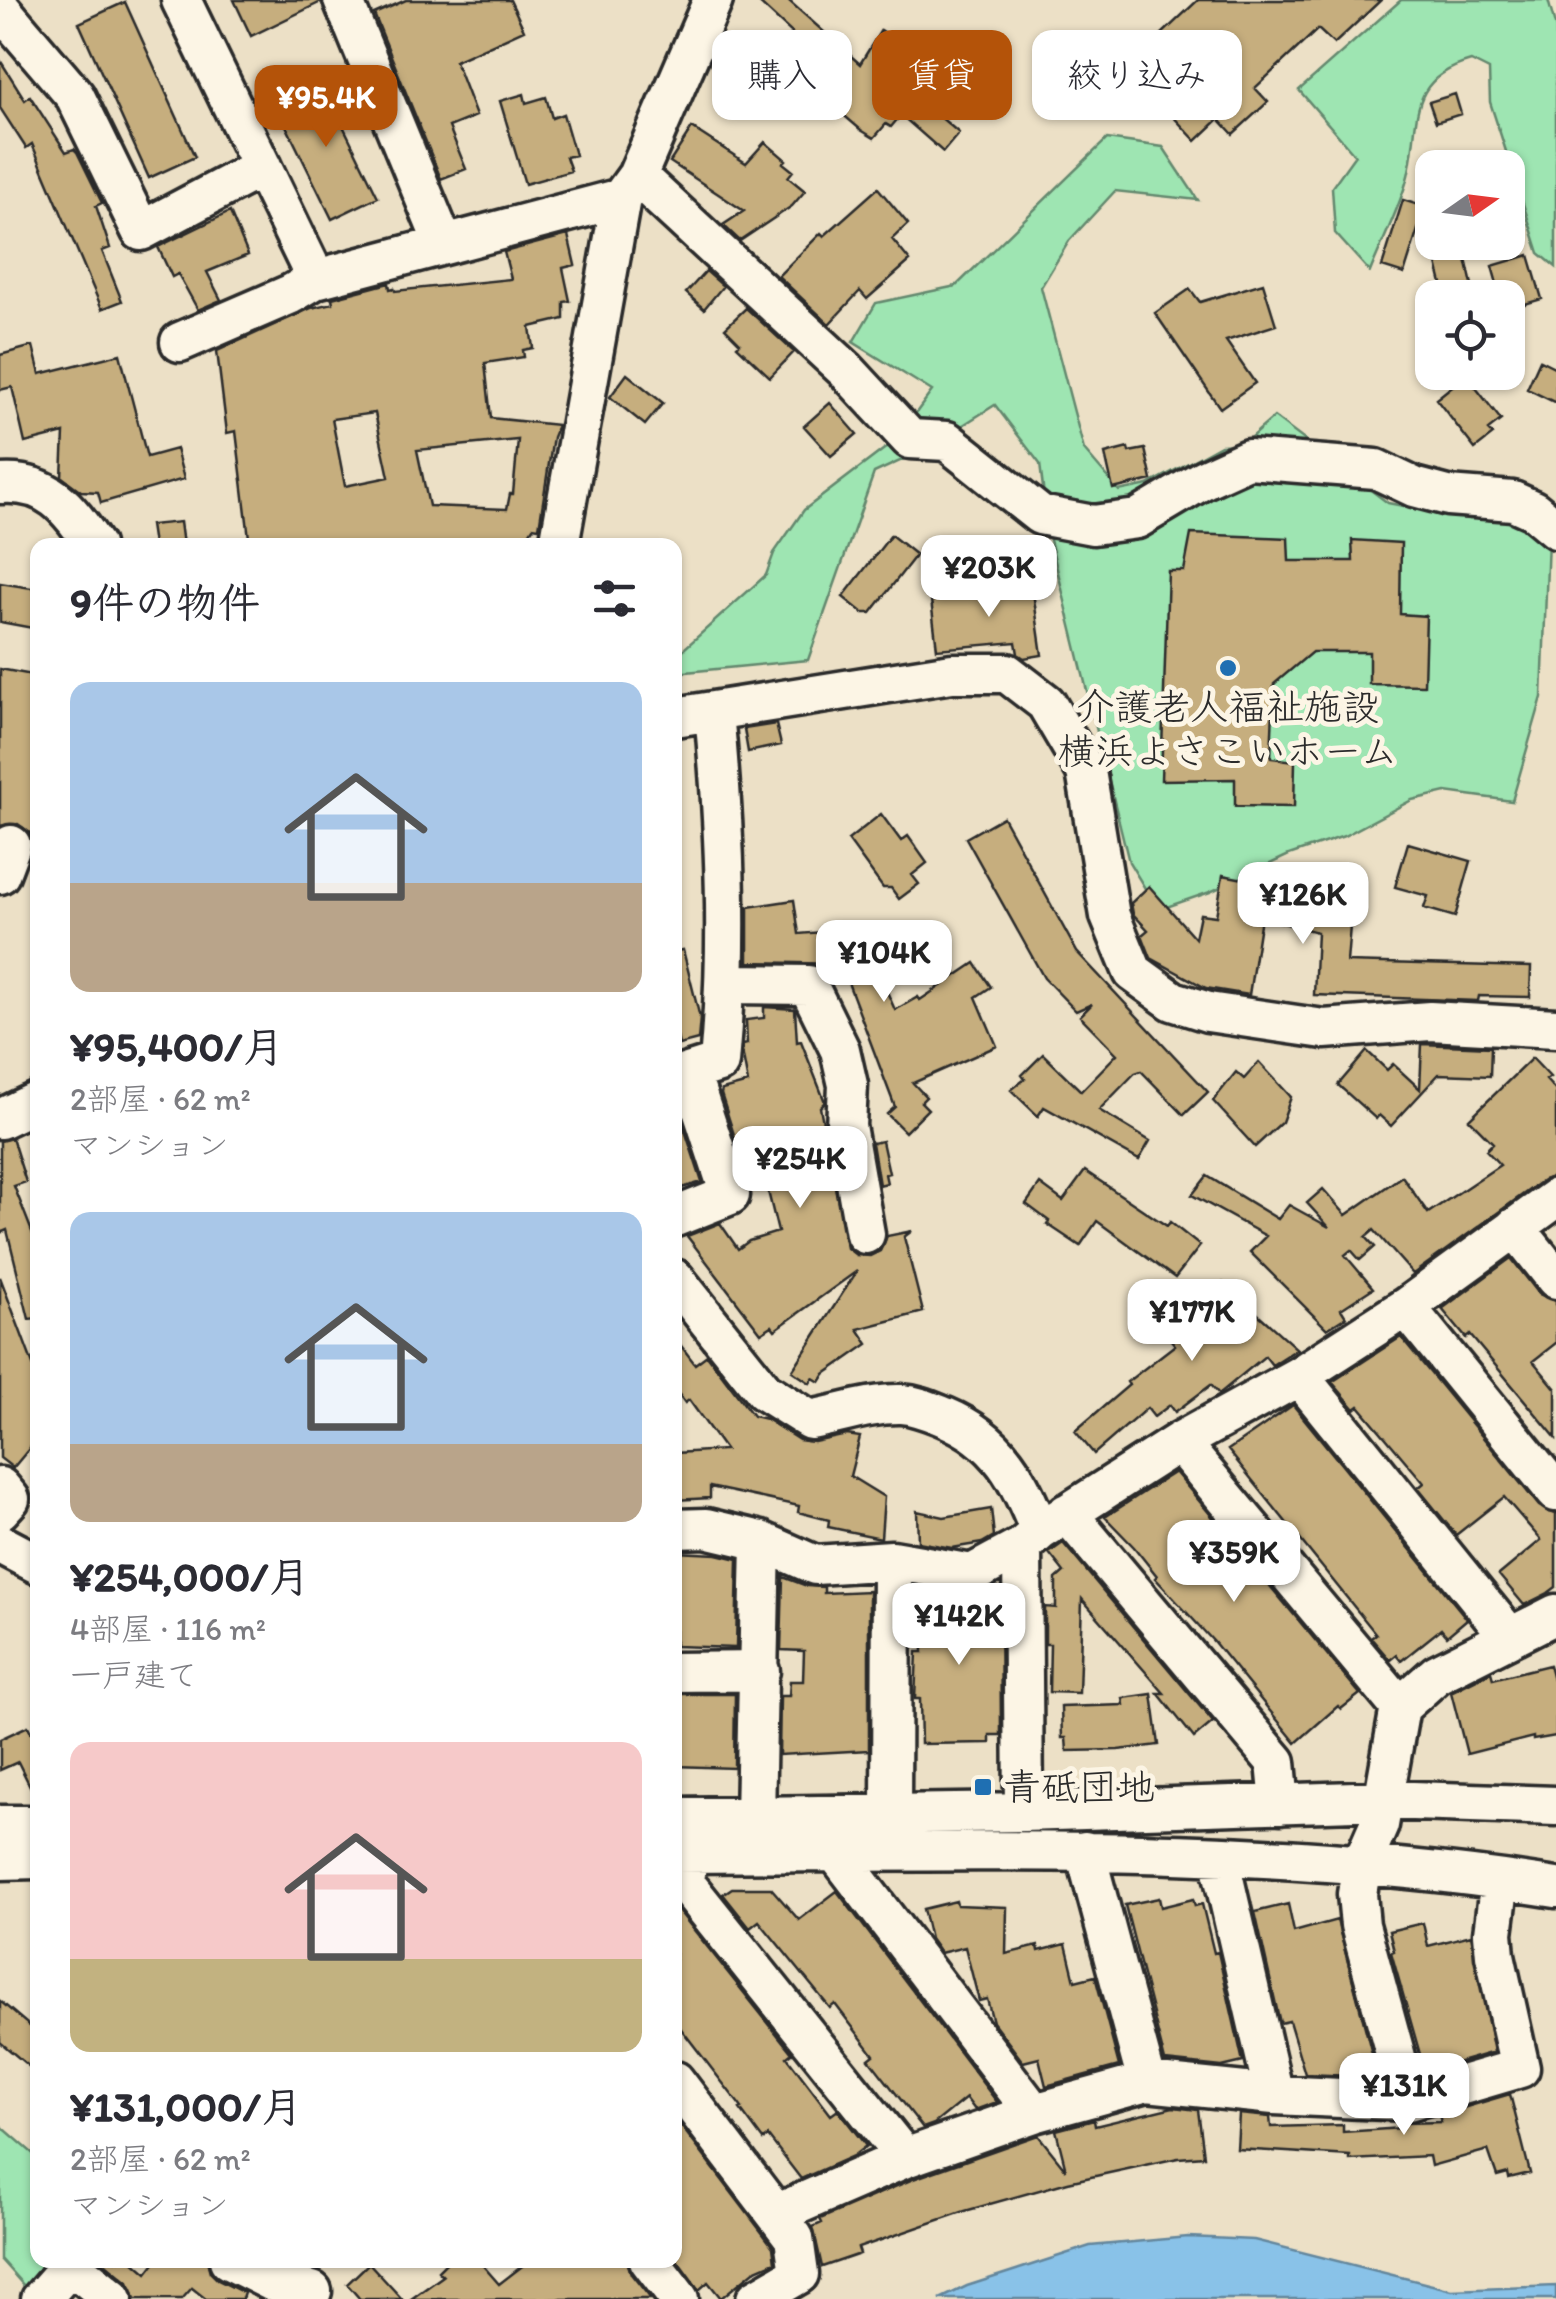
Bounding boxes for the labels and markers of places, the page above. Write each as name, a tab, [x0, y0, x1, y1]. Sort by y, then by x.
pin: ¥95.4K	[245, 65, 407, 150]
pin: ¥203K	[919, 535, 1059, 620]
marker: 介護老人福祉施設 横浜よさこいホーム	[1217, 657, 1239, 679]
place label: 介護老人福祉施設 横浜よさこいホーム	[1058, 684, 1398, 774]
pin: ¥126K	[1233, 862, 1373, 947]
pin: ¥104K	[814, 920, 954, 1005]
pin: ¥254K	[730, 1126, 870, 1211]
pin: ¥177K	[1122, 1279, 1262, 1364]
pin: ¥359K	[1164, 1520, 1304, 1605]
pin: ¥142K	[889, 1583, 1029, 1668]
place label: 青砥団地	[1003, 1764, 1155, 1810]
marker: 青砥団地	[972, 1776, 994, 1798]
pin: ¥131K	[1334, 2053, 1474, 2138]

